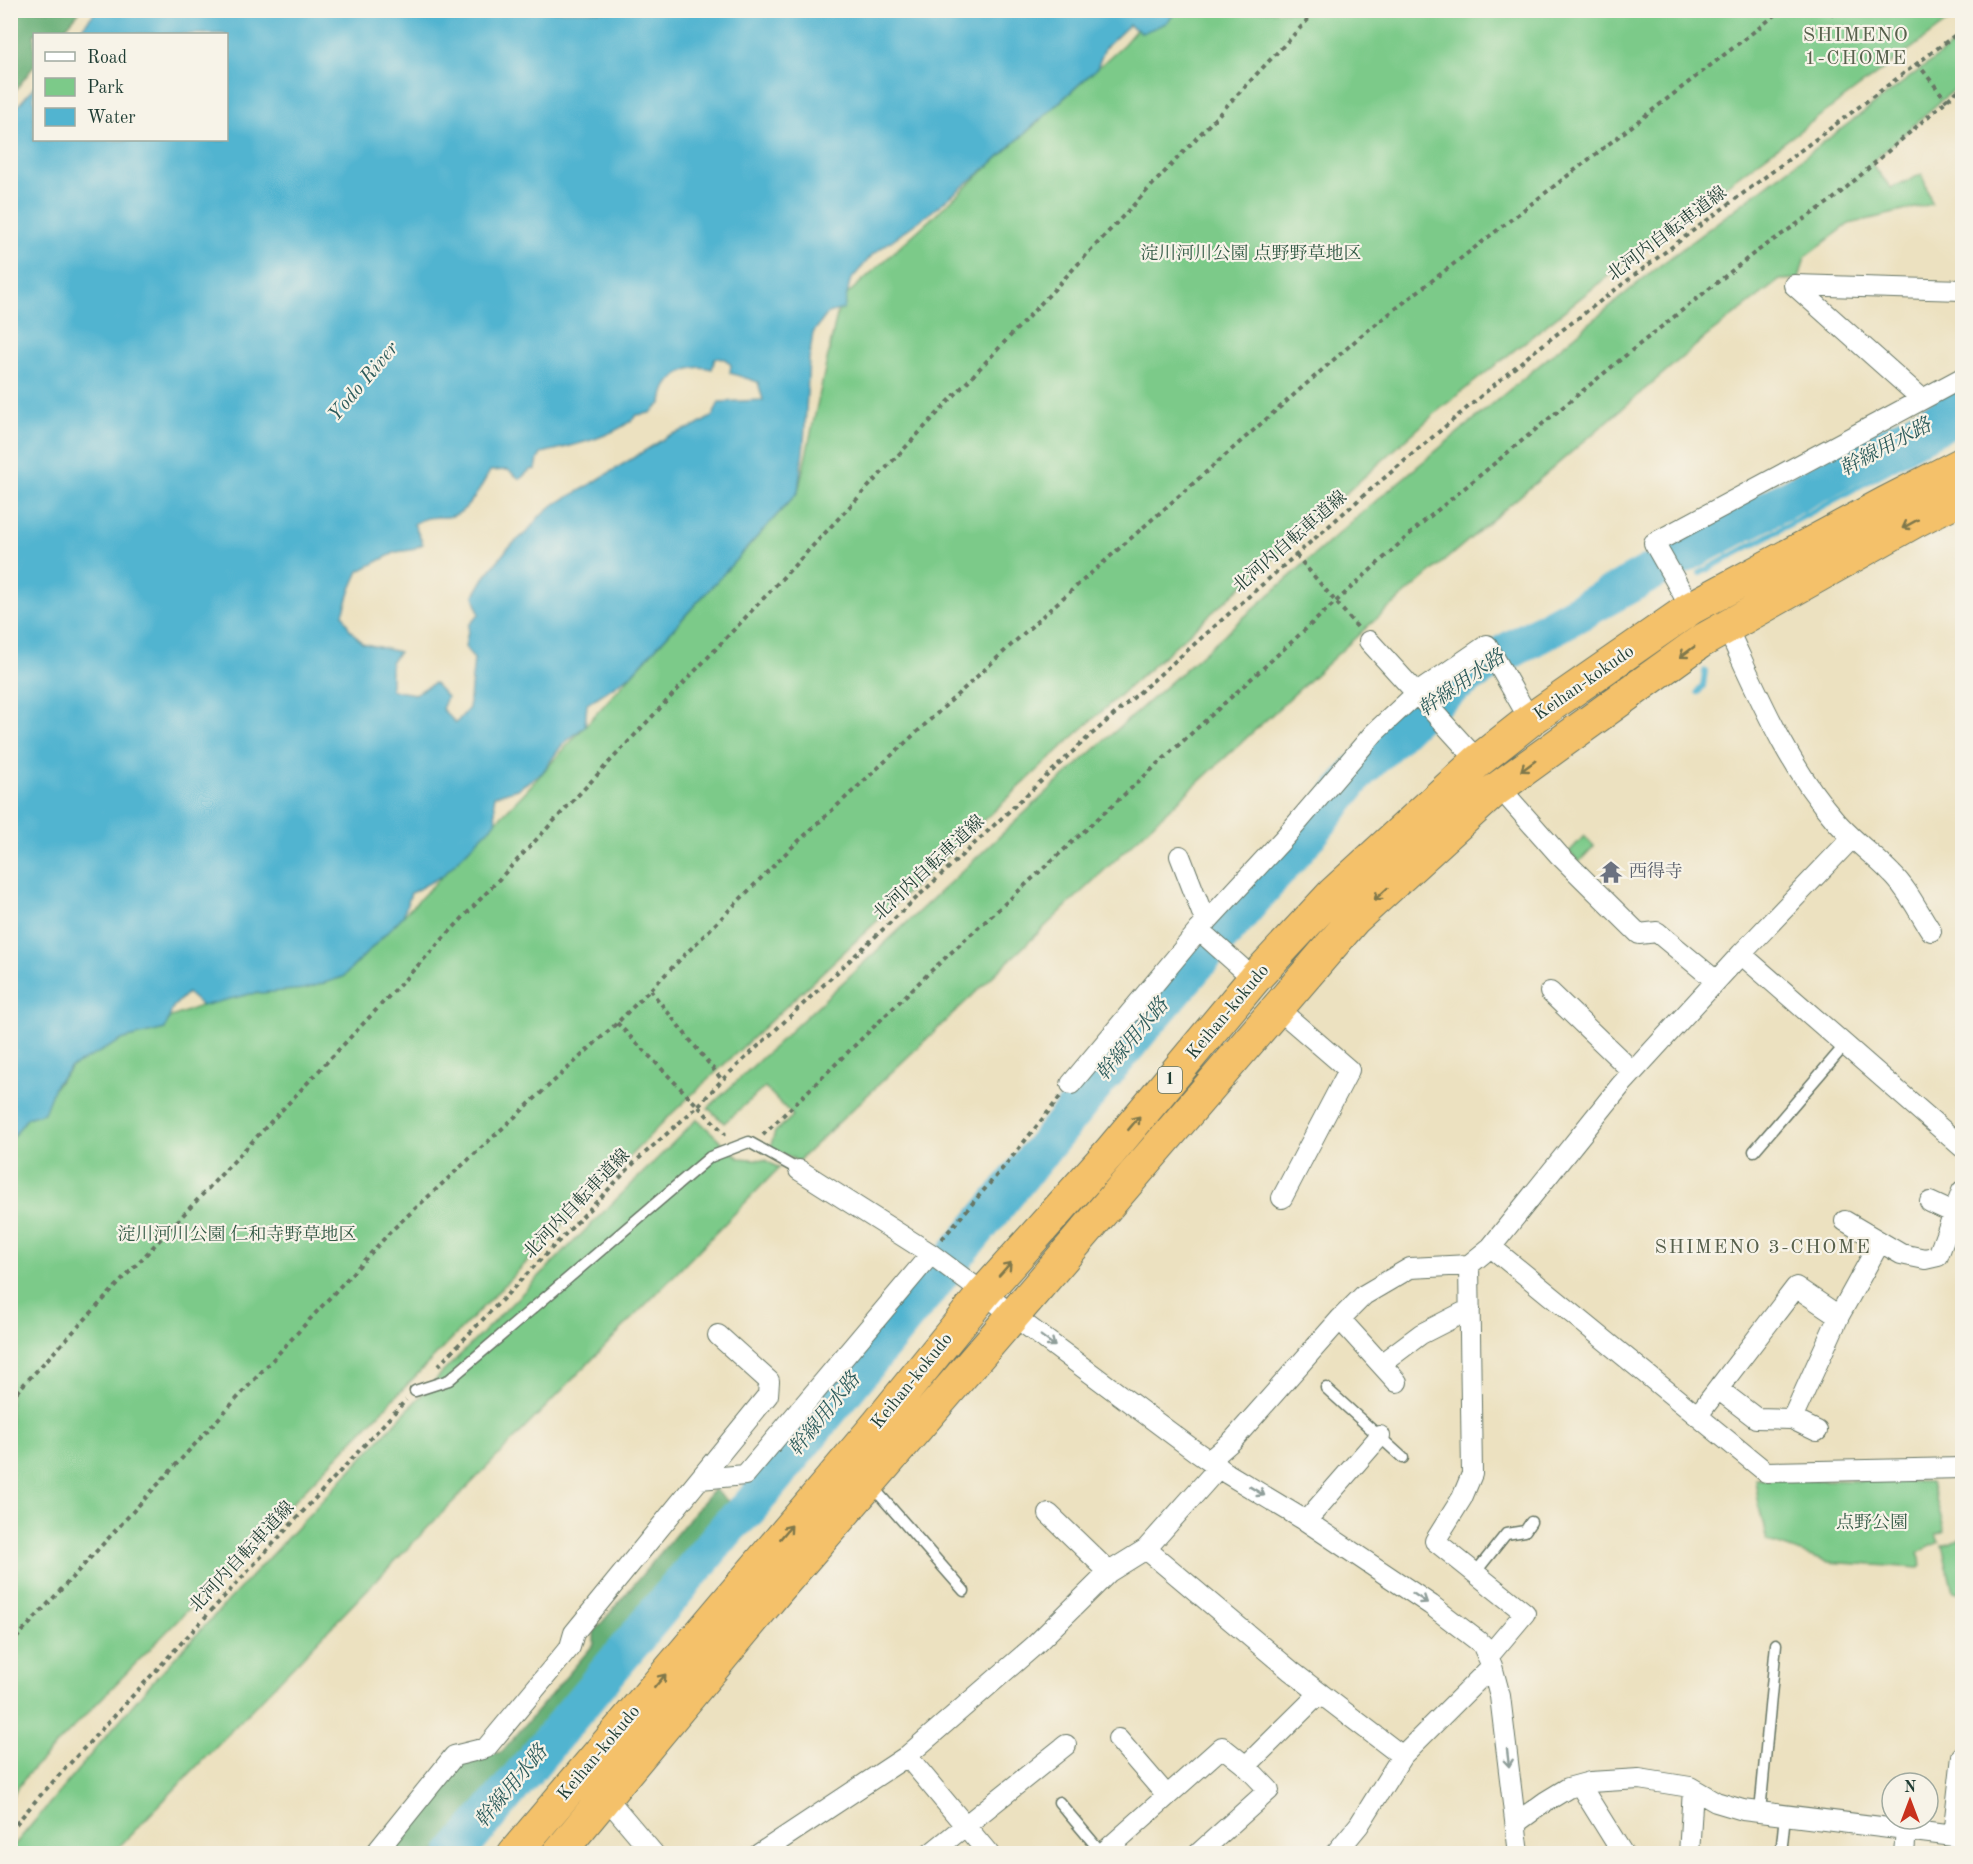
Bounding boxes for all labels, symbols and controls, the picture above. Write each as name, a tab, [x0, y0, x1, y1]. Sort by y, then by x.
district label: SHIMENO 1-CHOME	[1803, 26, 1909, 69]
legend	[33, 33, 228, 141]
text: Road	[87, 49, 127, 67]
text: Park	[87, 79, 124, 97]
text: Water	[87, 109, 136, 127]
street label: 北河内自転車道線	[1603, 182, 1730, 285]
park label: 淀川河川公園 点野野草地区	[1140, 243, 1362, 263]
water label: Yodo River	[325, 338, 403, 425]
water label: 幹線用水路	[1836, 413, 1937, 480]
street label: 北河内自転車道線	[1228, 486, 1350, 596]
one-way arrow	[1902, 519, 1920, 530]
street label: Keihan-kokudo	[1531, 642, 1637, 724]
water label: 幹線用水路	[1414, 644, 1510, 721]
one-way arrow	[1679, 646, 1695, 658]
one-way arrow	[1521, 760, 1537, 772]
street label: 北河内自転車道線	[869, 811, 988, 924]
temple icon: 西得寺	[1598, 859, 1624, 885]
place label: 西得寺	[1629, 861, 1683, 881]
one-way arrow	[1374, 887, 1389, 901]
street label: Keihan-kokudo	[1183, 961, 1273, 1063]
water label: 幹線用水路	[1092, 992, 1174, 1085]
road number: 1	[1158, 1067, 1182, 1093]
one-way arrow	[1127, 1116, 1141, 1131]
street label: 北河内自転車道線	[519, 1145, 633, 1262]
park label: 淀川河川公園 仁和寺野草地区	[117, 1224, 357, 1244]
district label: SHIMENO 3-CHOME	[1655, 1238, 1871, 1258]
one-way arrow	[998, 1262, 1012, 1277]
street label: Keihan-kokudo	[868, 1330, 956, 1432]
one-way arrow	[1039, 1334, 1055, 1347]
water label: 幹線用水路	[784, 1367, 865, 1460]
one-way arrow	[1248, 1486, 1265, 1498]
street label: 北河内自転車道線	[185, 1497, 298, 1616]
park label: 点野公園	[1836, 1512, 1908, 1532]
one-way arrow	[779, 1525, 793, 1540]
one-way arrow	[1411, 1592, 1428, 1604]
one-way arrow	[653, 1674, 667, 1689]
street label: Keihan-kokudo	[554, 1702, 644, 1804]
water label: 幹線用水路	[471, 1739, 553, 1832]
one-way arrow	[1503, 1748, 1514, 1767]
north arrow	[1880, 1771, 1940, 1831]
text: N	[1904, 1780, 1917, 1796]

